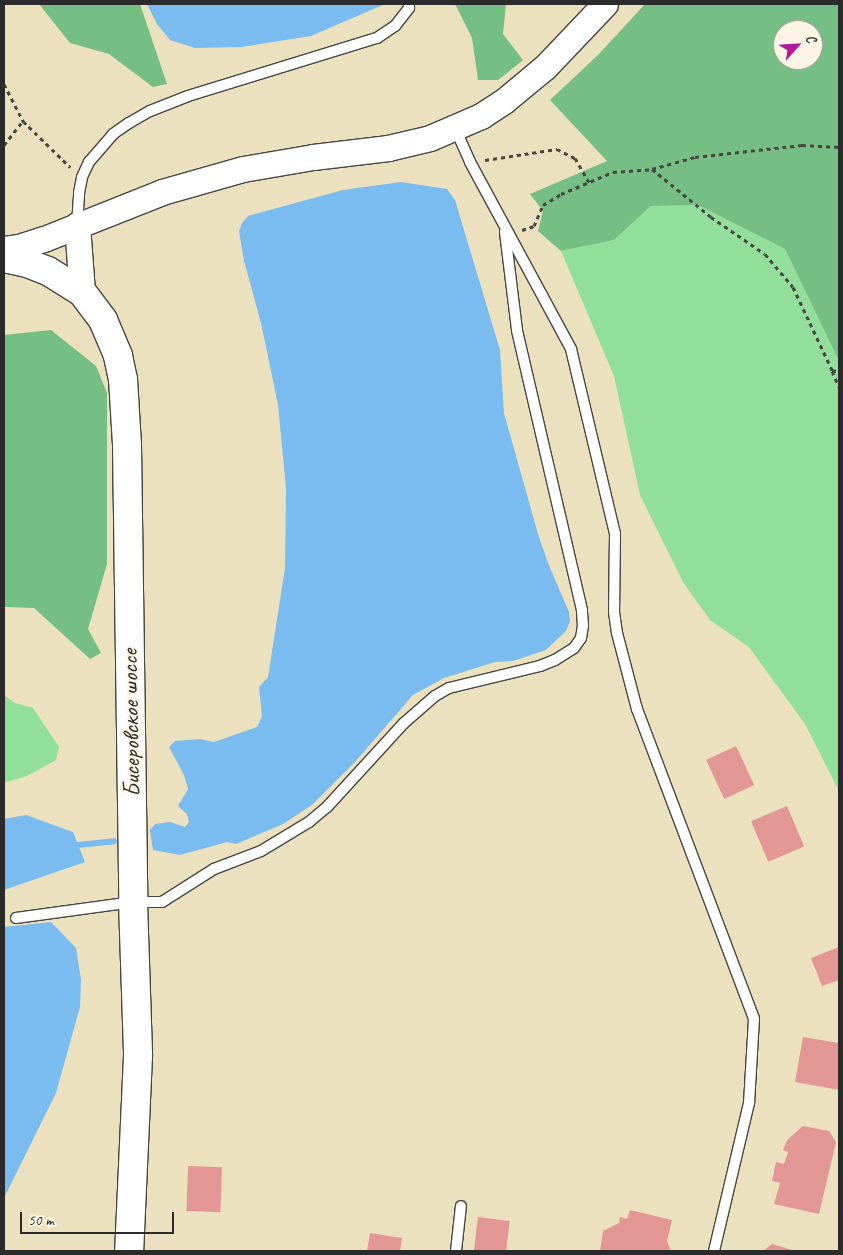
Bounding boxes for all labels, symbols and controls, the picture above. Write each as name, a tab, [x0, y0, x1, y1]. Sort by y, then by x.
north arrow	[773, 20, 823, 70]
text: С	[802, 32, 820, 45]
street label: Бисеровское шоссе	[115, 648, 147, 798]
scale bar	[22, 1202, 176, 1234]
text: 50 m	[28, 1211, 54, 1230]

